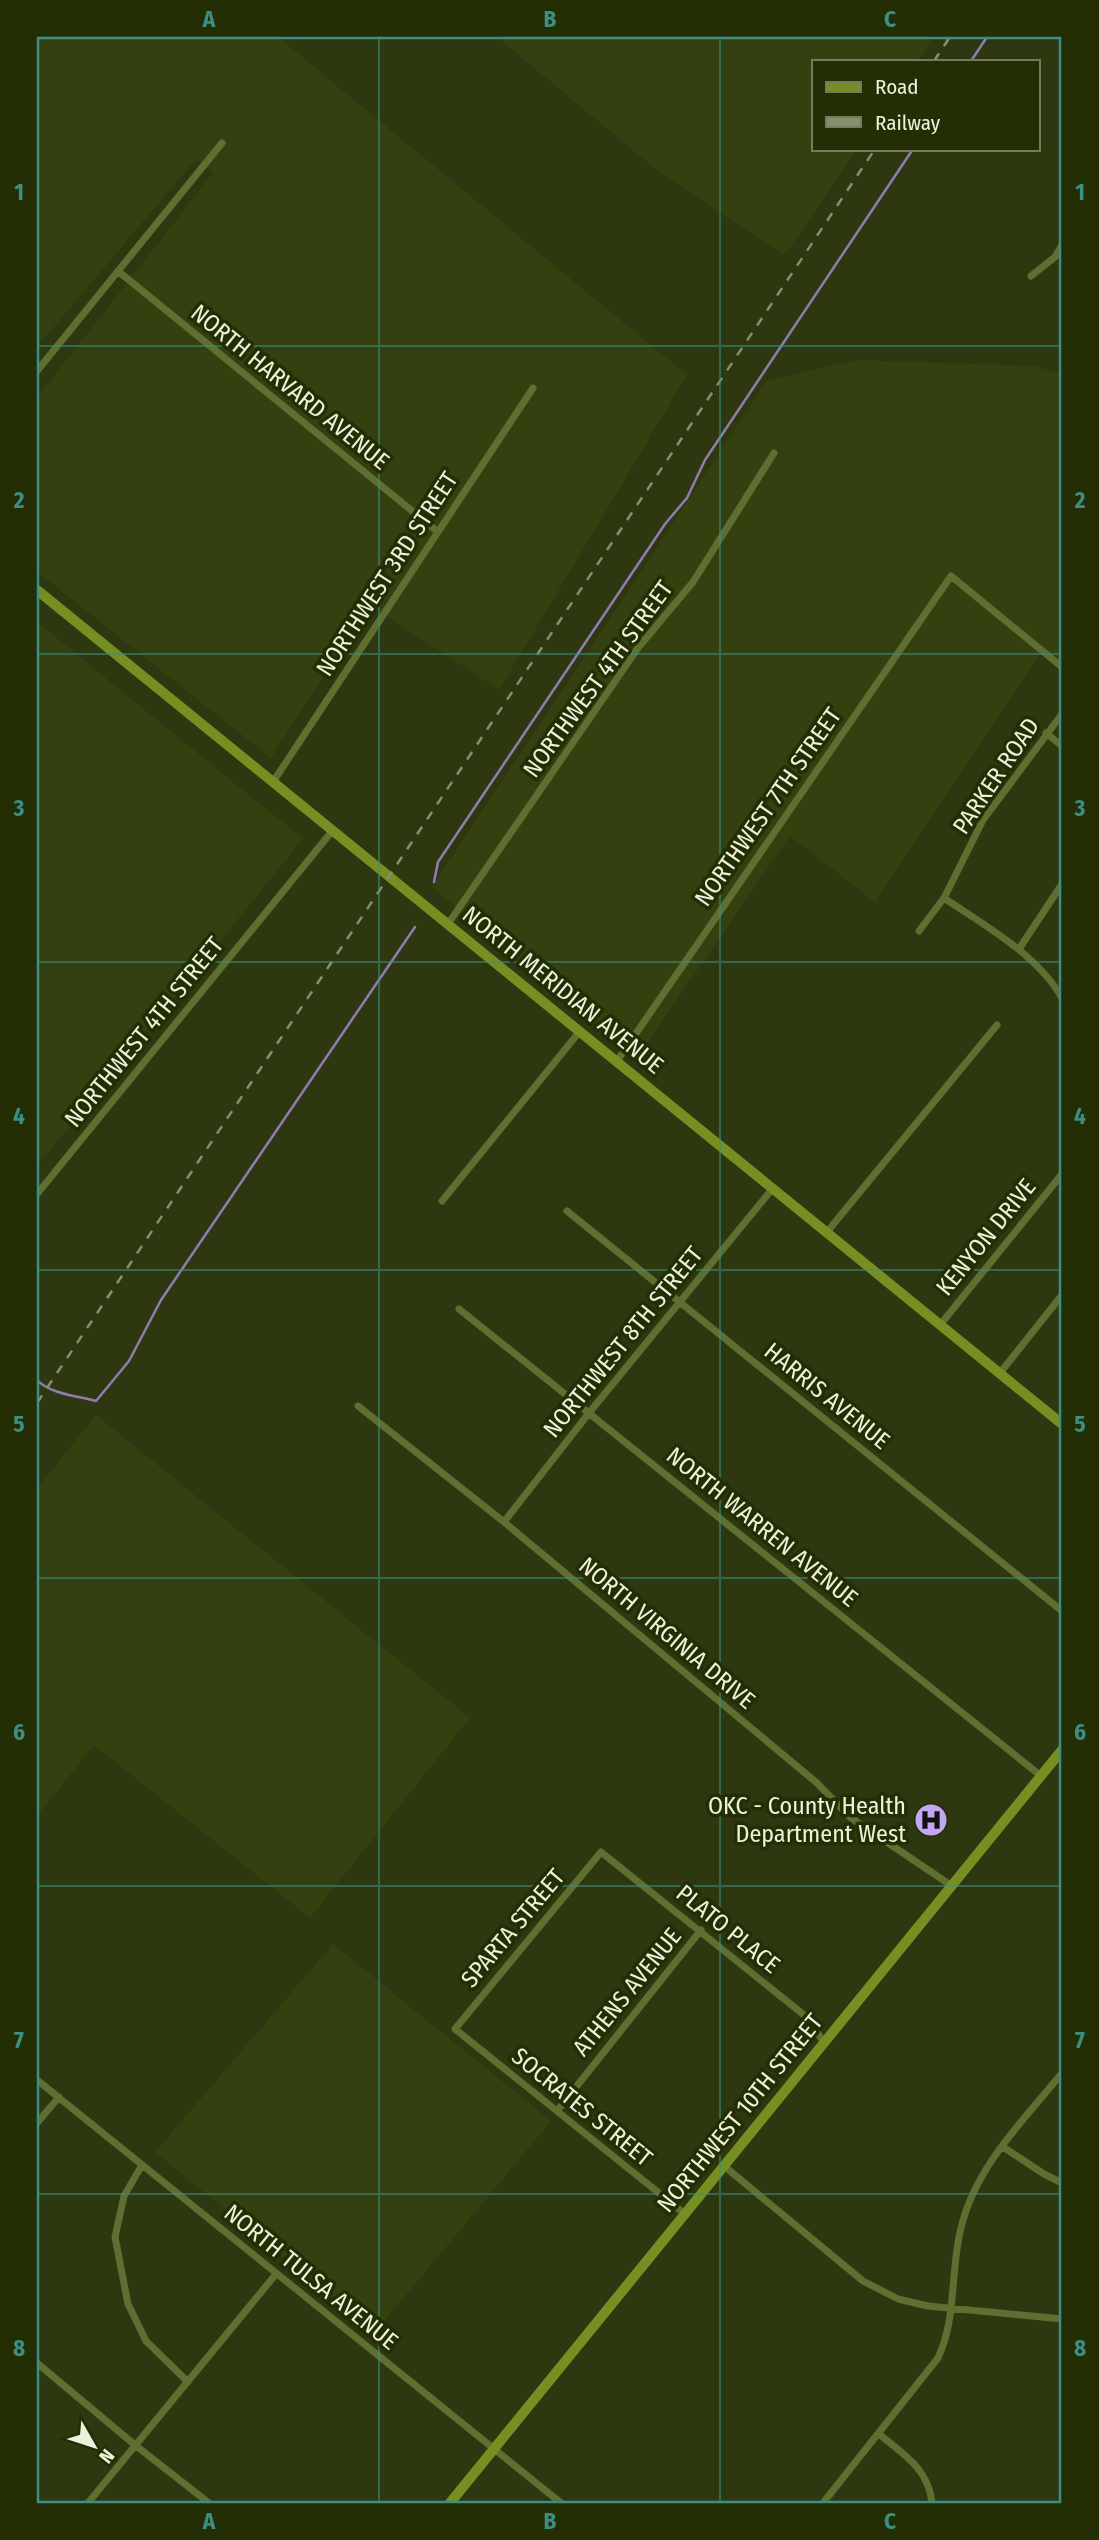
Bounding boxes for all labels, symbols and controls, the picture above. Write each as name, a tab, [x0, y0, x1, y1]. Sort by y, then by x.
text: A	[202, 5, 216, 33]
text: B	[544, 5, 557, 33]
text: C	[884, 5, 896, 33]
legend	[812, 60, 1040, 150]
text: Road	[875, 74, 919, 100]
text: Railway	[875, 110, 941, 136]
text: 1	[14, 178, 24, 206]
text: 1	[1075, 178, 1085, 206]
street label: NORTH HARVARD AVENUE	[185, 299, 395, 475]
street label: NORTHWEST 3RD STREET	[311, 467, 463, 681]
text: 2	[13, 486, 25, 514]
text: 2	[1074, 486, 1086, 514]
street label: NORTHWEST 4TH STREET	[517, 575, 679, 783]
street label: NORTHWEST 7TH STREET	[689, 703, 847, 911]
street label: PARKER ROAD	[947, 713, 1045, 839]
text: 3	[13, 794, 25, 822]
text: 3	[1074, 794, 1086, 822]
street label: NORTH MERIDIAN AVENUE	[457, 900, 669, 1080]
street label: NORTHWEST 4TH STREET	[59, 932, 229, 1132]
text: 4	[13, 1102, 25, 1130]
text: 4	[1074, 1102, 1086, 1130]
street label: KENYON DRIVE	[931, 1173, 1041, 1301]
street label: NORTHWEST 8TH STREET	[538, 1241, 708, 1443]
street label: HARRIS AVENUE	[759, 1337, 895, 1455]
text: 5	[13, 1410, 25, 1438]
text: 5	[1074, 1410, 1086, 1438]
street label: NORTH WARREN AVENUE	[661, 1441, 863, 1613]
street label: NORTH VIRGINIA DRIVE	[573, 1551, 761, 1715]
text: 6	[13, 1718, 25, 1746]
text: 6	[1074, 1718, 1086, 1746]
place label: OKC - County Health Department West	[708, 1792, 906, 1848]
hospital icon: OKC - County Health Department West	[912, 1801, 950, 1839]
street label: SPARTA STREET	[455, 1863, 571, 1993]
street label: PLATO PLACE	[671, 1879, 785, 1979]
street label: ATHENS AVENUE	[567, 1923, 687, 2061]
street label: NORTHWEST 10TH STREET	[652, 2008, 828, 2218]
text: 7	[14, 2026, 24, 2054]
text: 7	[1075, 2026, 1085, 2054]
street label: SOCRATES STREET	[506, 2042, 658, 2172]
street label: NORTH TULSA AVENUE	[219, 2199, 403, 2355]
text: 8	[13, 2334, 25, 2362]
text: 8	[1074, 2334, 1086, 2362]
north arrow	[60, 2410, 130, 2480]
text: N	[94, 2445, 119, 2468]
text: A	[202, 2507, 216, 2535]
text: B	[544, 2507, 557, 2535]
text: C	[884, 2507, 896, 2535]

